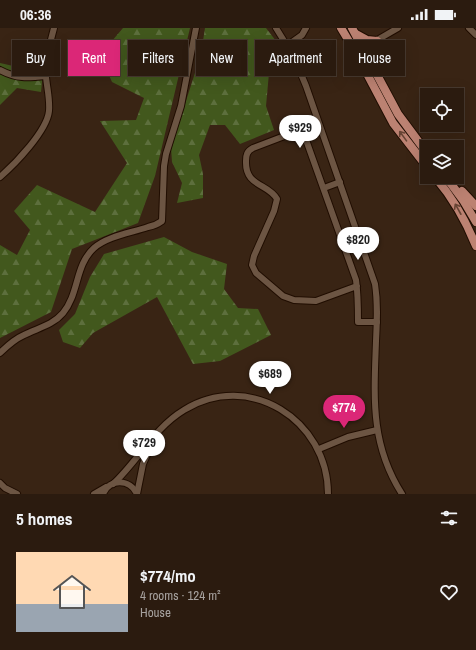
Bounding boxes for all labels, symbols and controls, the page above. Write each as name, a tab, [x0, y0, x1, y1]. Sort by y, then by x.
text: 06:36	[20, 4, 51, 25]
chip: Buy	[12, 40, 60, 76]
chip: Rent	[68, 40, 120, 76]
chip: Filters	[128, 40, 188, 76]
chip: New	[196, 40, 247, 76]
chip: Apartment	[255, 40, 336, 76]
chip: House	[344, 40, 405, 76]
map controls	[420, 88, 464, 184]
button: locate	[420, 88, 464, 132]
pin: $929	[276, 115, 324, 149]
text: $929	[288, 119, 312, 136]
one-way arrow	[399, 131, 407, 142]
button: layers	[420, 140, 464, 184]
one-way arrow	[454, 203, 461, 215]
pin: $820	[334, 227, 382, 261]
text: $820	[346, 231, 370, 248]
pin: $689	[246, 361, 294, 395]
text: $689	[258, 365, 282, 382]
pin: $774	[320, 395, 368, 429]
text: $774	[332, 399, 356, 416]
pin: $729	[120, 430, 168, 464]
text: $729	[132, 434, 156, 451]
text: 5 homes	[16, 507, 73, 530]
icon: filters	[438, 507, 460, 529]
text: $774/mo	[140, 564, 196, 587]
icon: home	[48, 568, 96, 616]
icon: heart	[438, 581, 460, 603]
text: 4 rooms · 124 m²	[140, 587, 221, 604]
text: House	[140, 604, 171, 621]

